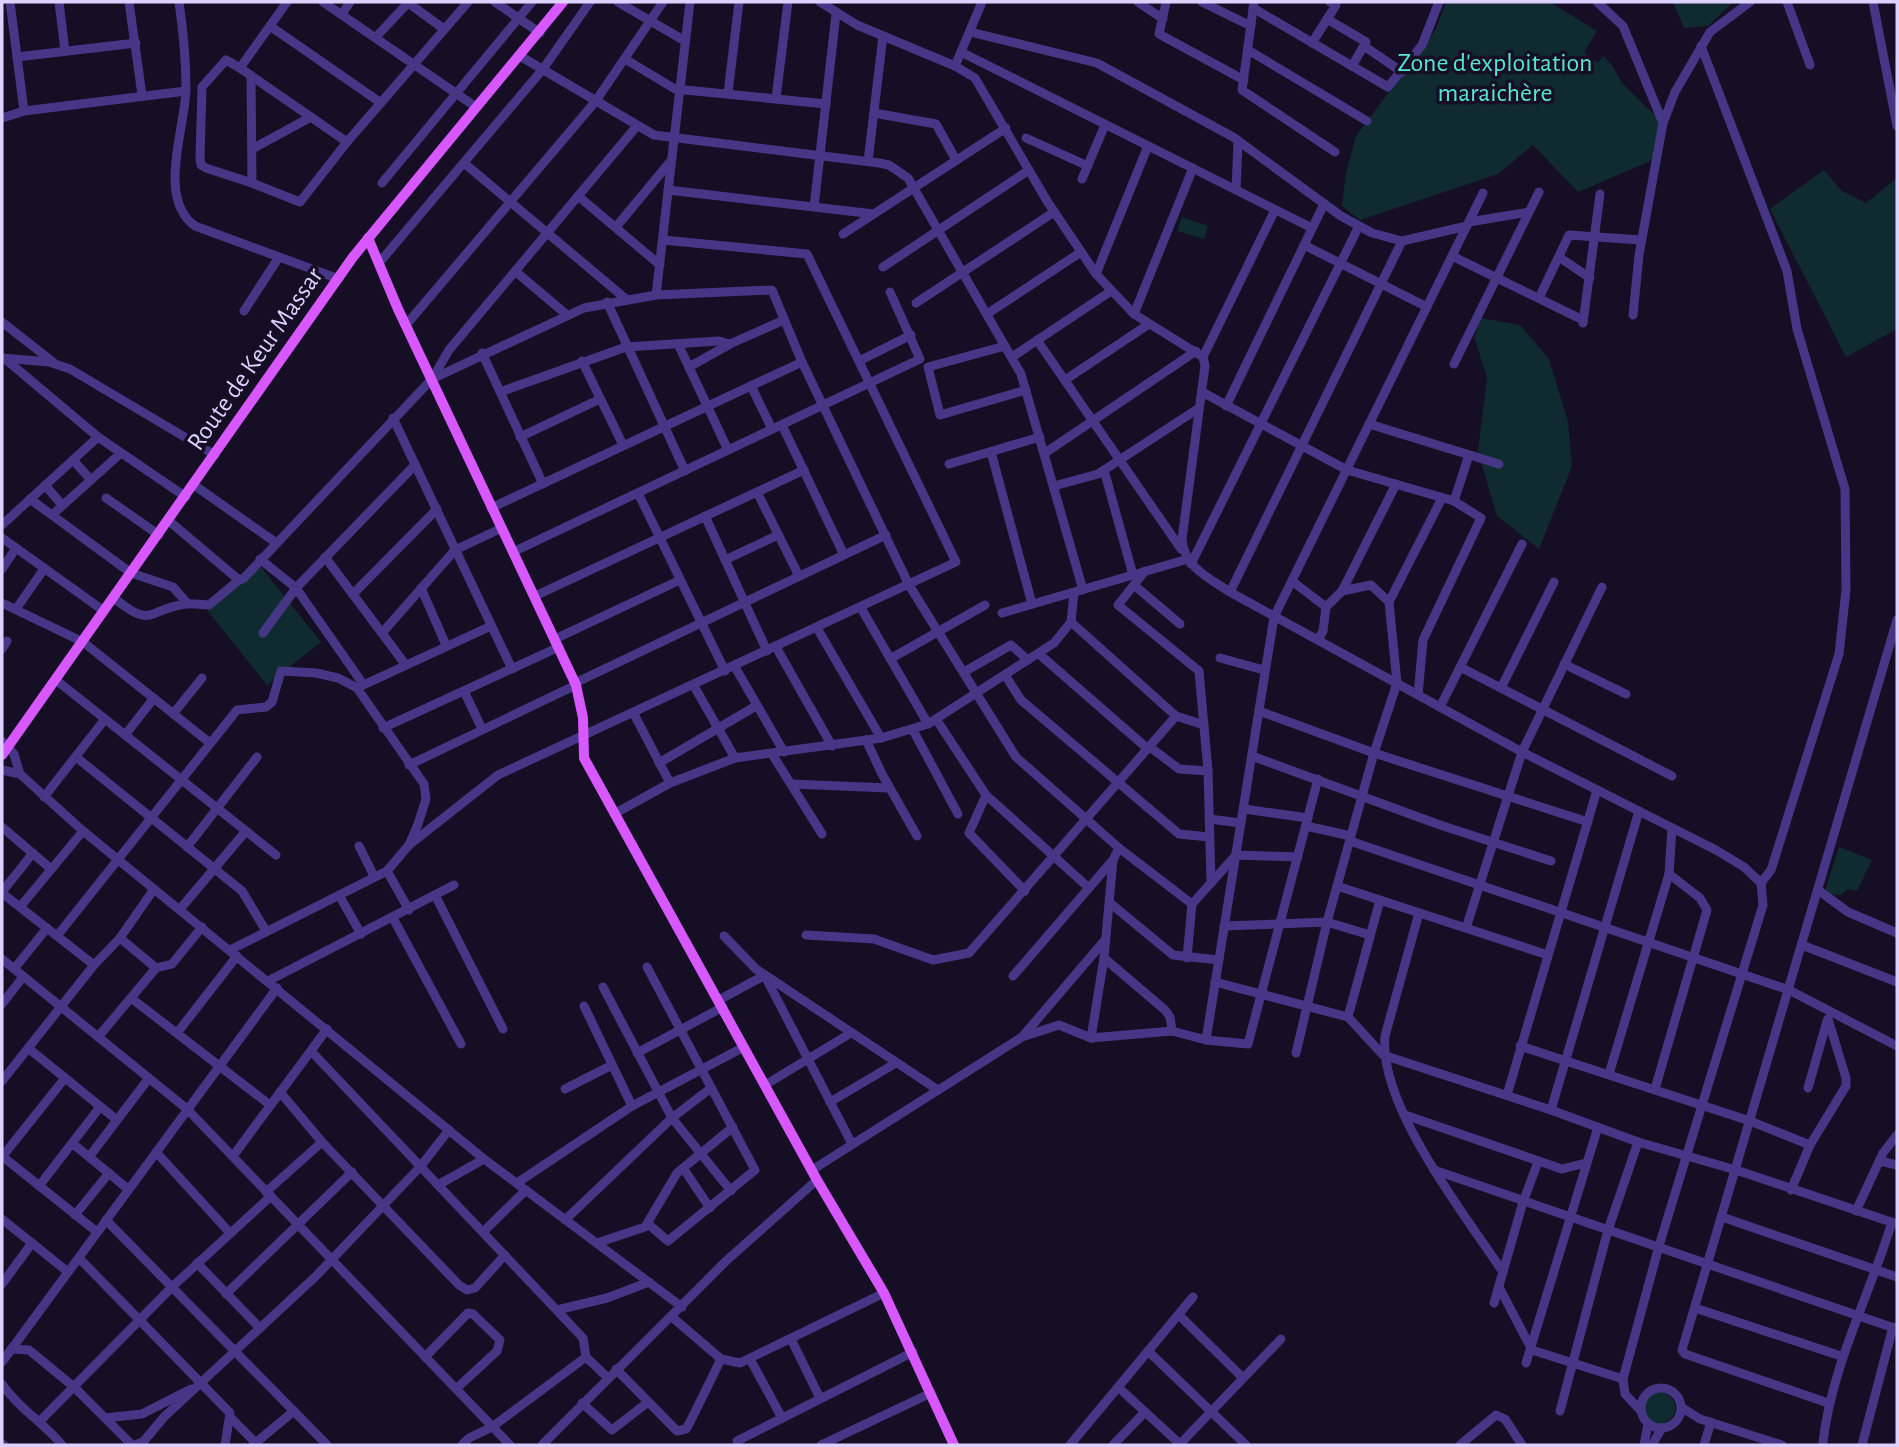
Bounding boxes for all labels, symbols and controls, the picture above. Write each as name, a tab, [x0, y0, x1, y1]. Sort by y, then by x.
park label: Zone d'exploitation maraichère	[1398, 50, 1592, 106]
street label: Route de Keur Massar	[182, 262, 328, 455]

